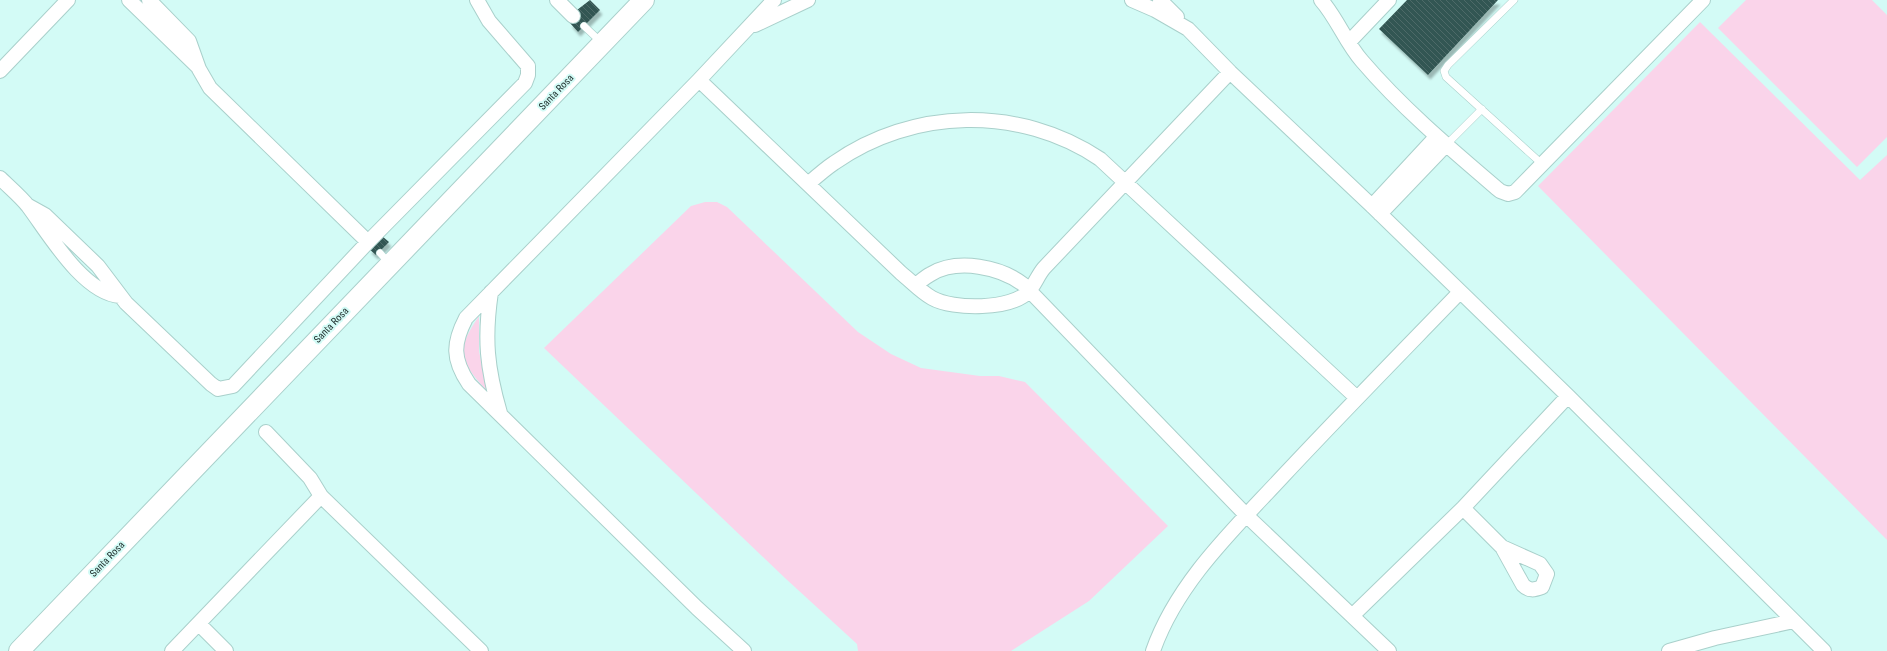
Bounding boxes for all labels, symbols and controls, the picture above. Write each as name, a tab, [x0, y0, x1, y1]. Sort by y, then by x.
street label: Santa Rosa	[537, 72, 576, 112]
street label: Santa Rosa	[312, 305, 351, 345]
street label: Santa Rosa	[88, 539, 127, 579]

